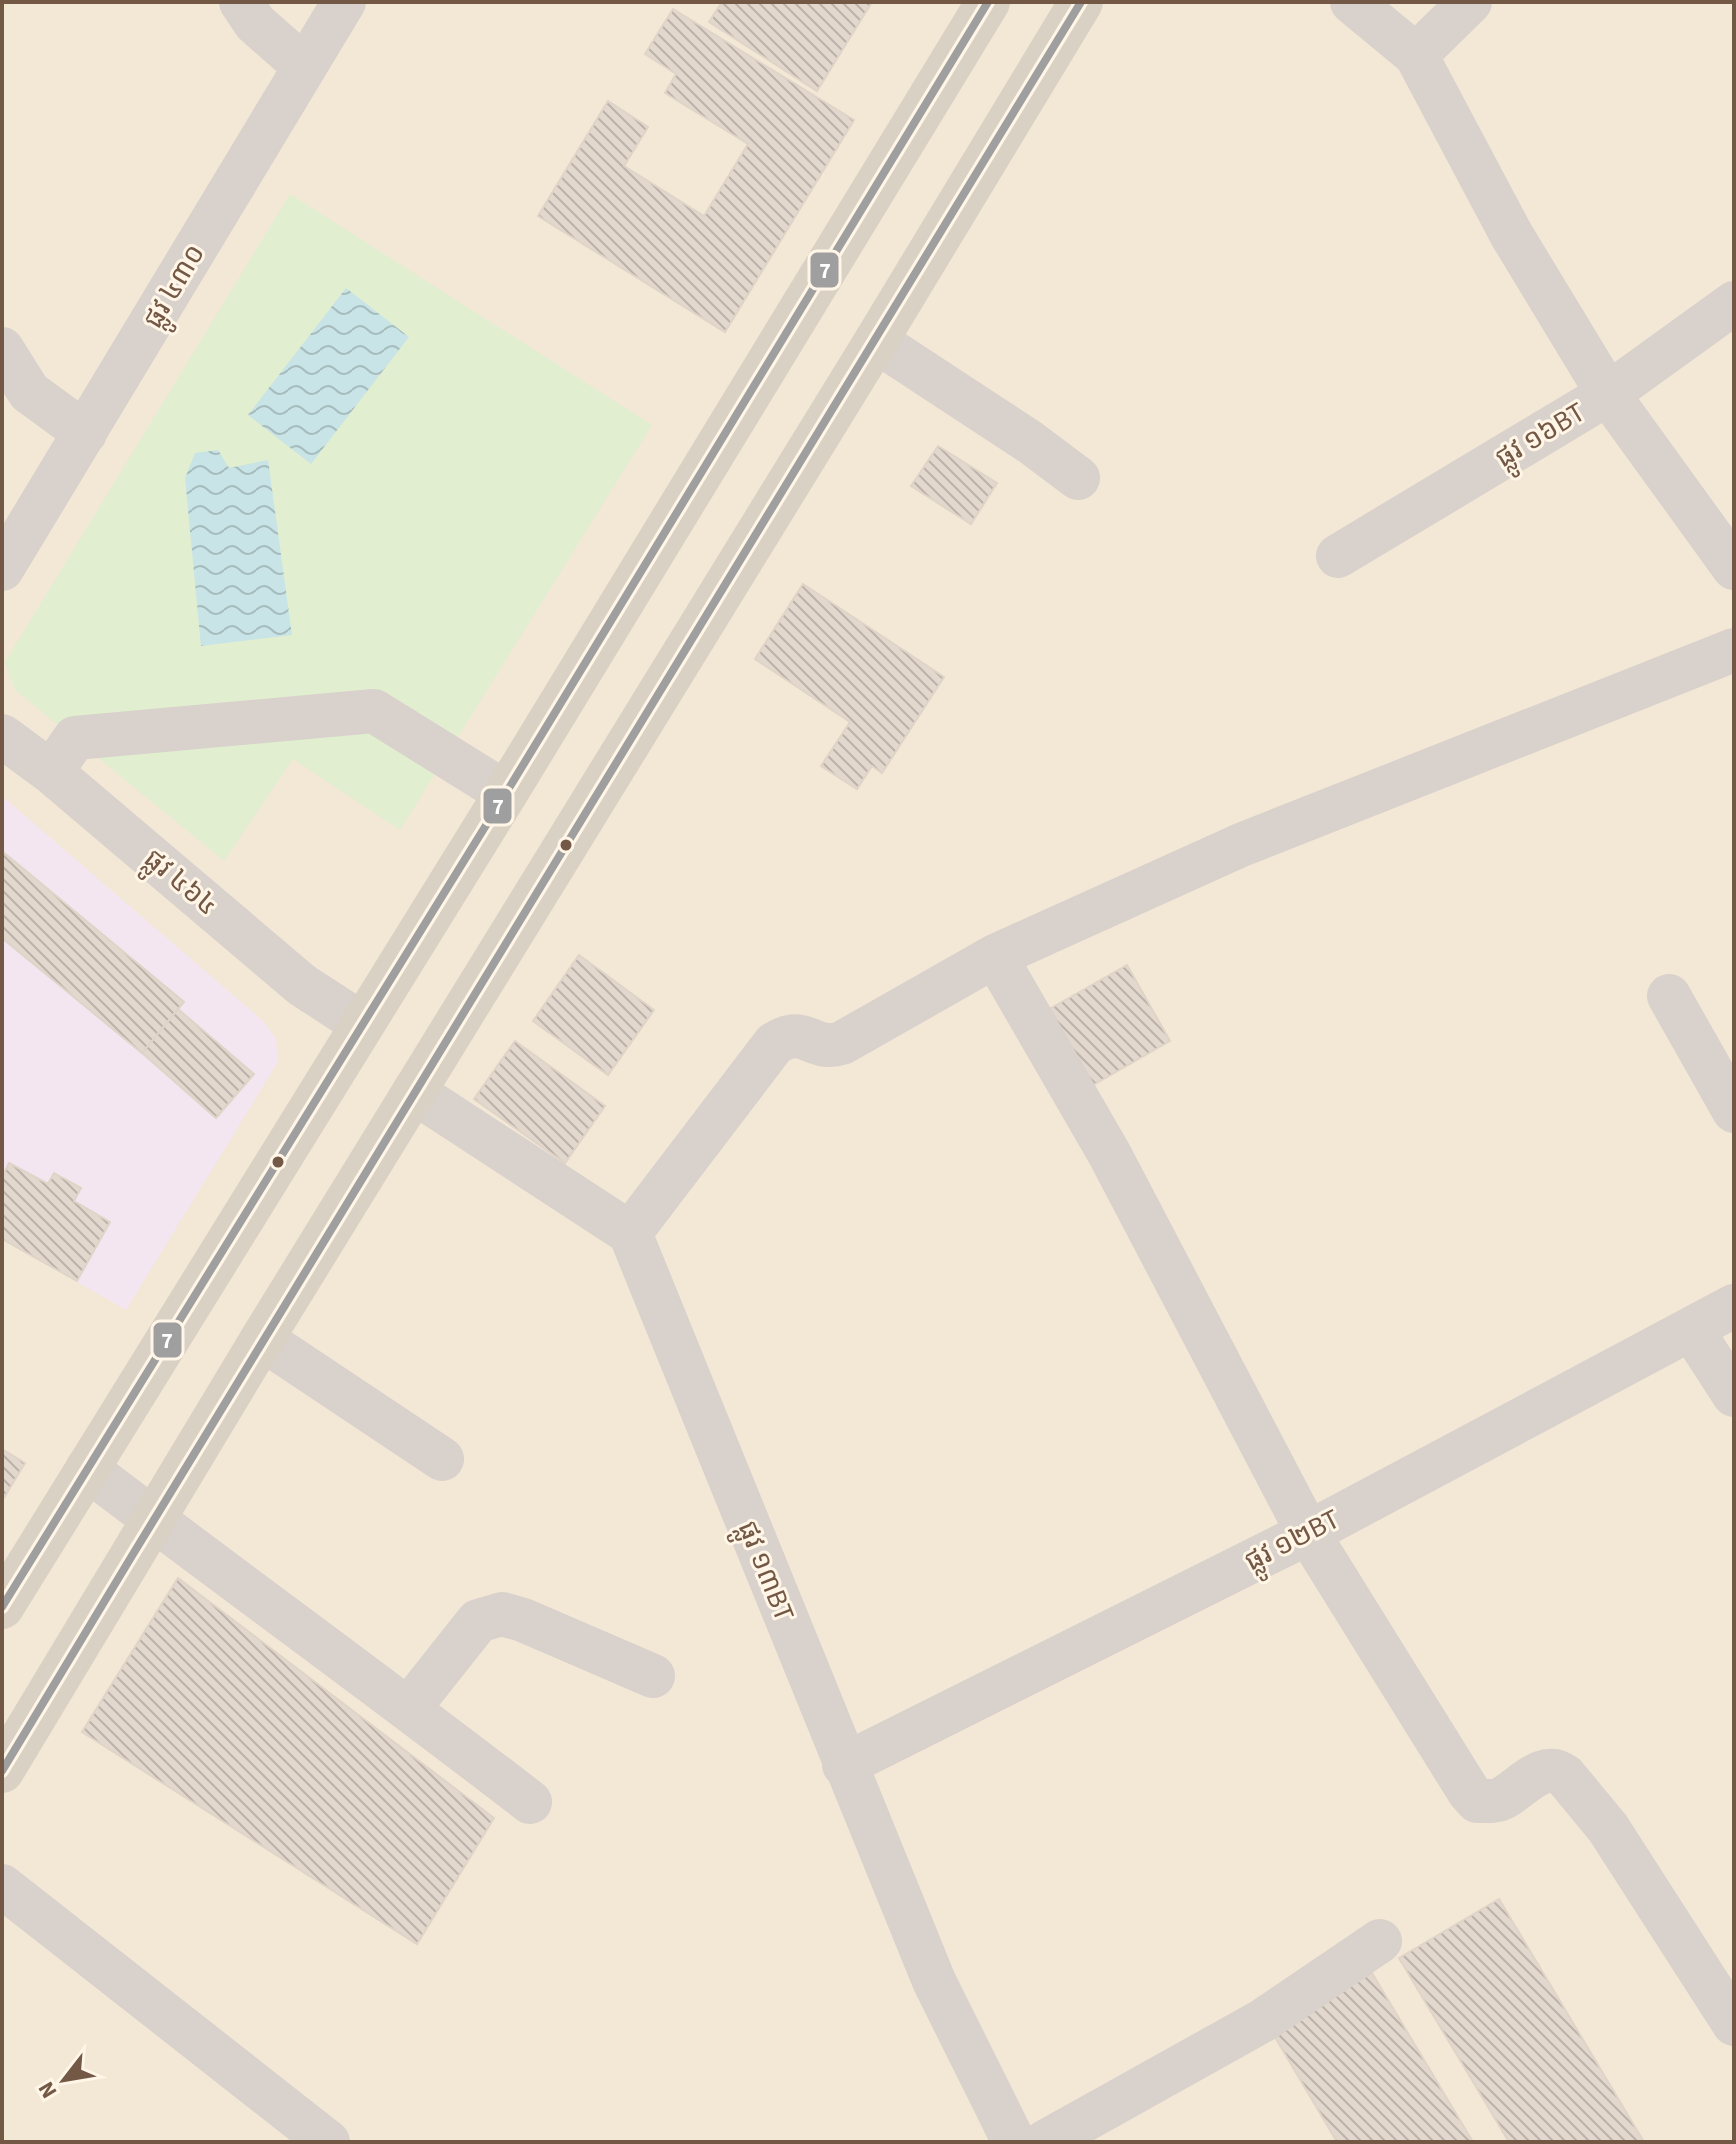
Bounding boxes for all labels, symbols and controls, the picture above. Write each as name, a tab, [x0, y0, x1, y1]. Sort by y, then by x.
street label: ផ្លូវ ៤៣០	[133, 236, 219, 338]
line badge: 7	[809, 251, 840, 289]
text: 7	[819, 255, 831, 287]
street label: ផ្លូវ ១៦BT	[1487, 392, 1595, 481]
line badge: 7	[482, 787, 513, 825]
text: 7	[492, 791, 504, 823]
unlabelled marker	[558, 837, 574, 853]
street label: ផ្លូវ ៤៦៤	[133, 839, 227, 928]
unlabelled marker	[270, 1154, 286, 1170]
line badge: 7	[152, 1321, 183, 1359]
text: 7	[161, 1325, 173, 1357]
street label: ផ្លូវ ១២BT	[1237, 1499, 1349, 1585]
street label: ផ្លូវ ១៣BT	[724, 1515, 804, 1629]
north arrow	[24, 2040, 104, 2120]
text: N	[30, 2075, 65, 2104]

